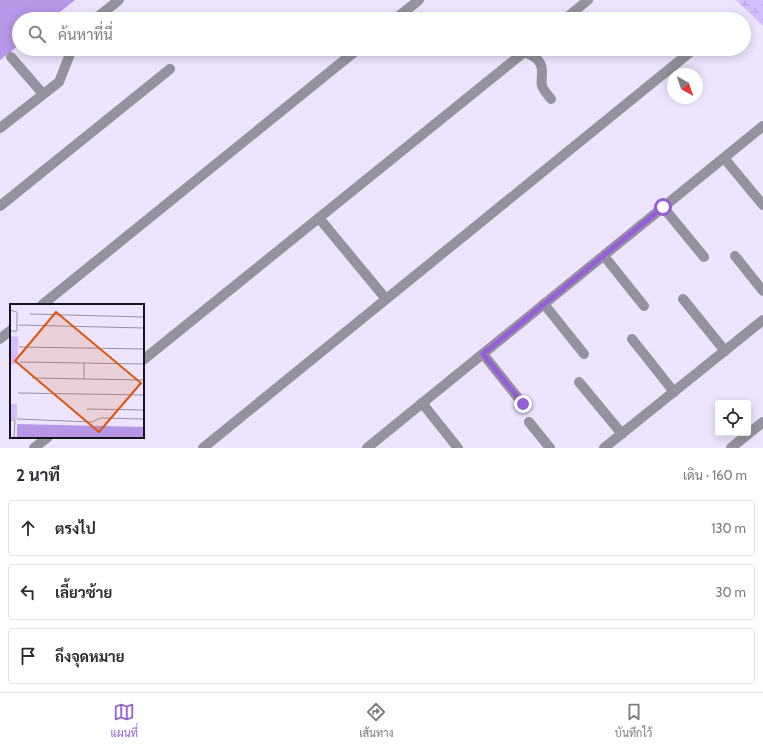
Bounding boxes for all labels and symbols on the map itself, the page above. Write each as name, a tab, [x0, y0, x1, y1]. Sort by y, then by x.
north arrow	[667, 68, 703, 104]
route start	[654, 198, 672, 216]
inset map	[10, 304, 144, 438]
route end	[514, 395, 532, 413]

